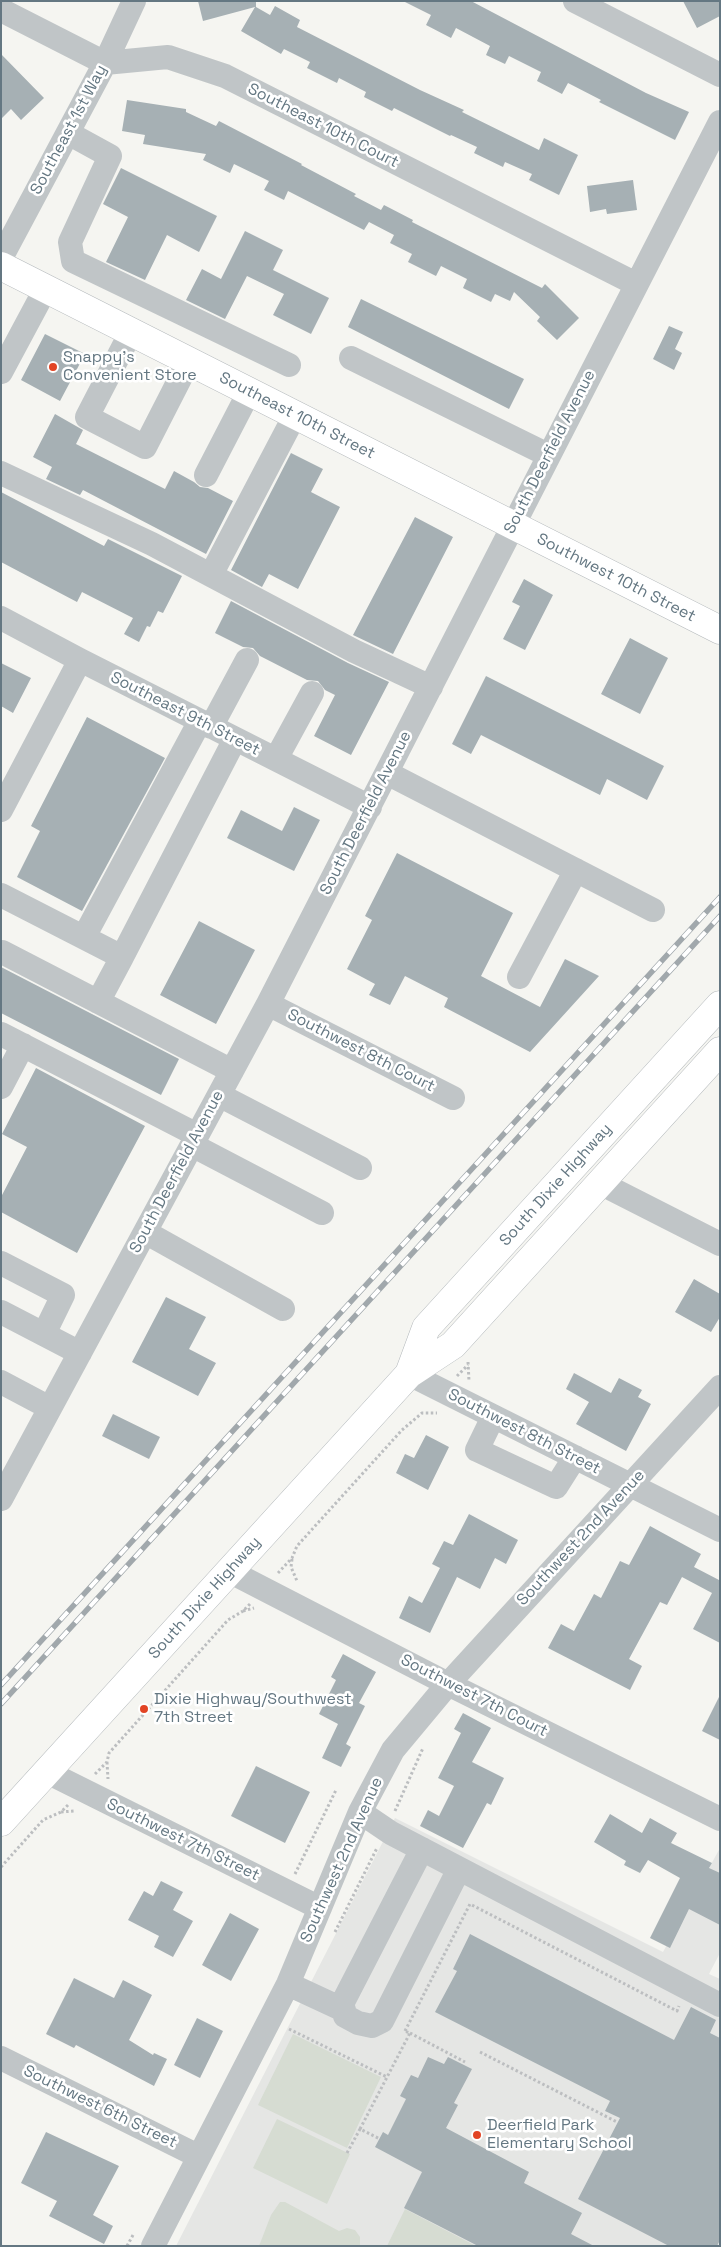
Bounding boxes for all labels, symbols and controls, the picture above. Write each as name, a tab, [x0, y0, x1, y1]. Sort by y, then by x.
street label: Southeast 1st Way	[27, 62, 111, 198]
street label: Southeast 10th Court	[244, 80, 402, 172]
place label: Snappy's Convenient Store	[63, 348, 197, 386]
marker: Snappy's Convenient Store	[47, 361, 59, 373]
street label: South Deerfield Avenue	[500, 367, 600, 537]
street label: Southeast 10th Street	[216, 368, 378, 464]
street label: Southwest 10th Street	[533, 530, 699, 626]
street label: Southeast 9th Street	[107, 668, 263, 760]
street label: South Deerfield Avenue	[316, 728, 416, 898]
street label: Southwest 8th Court	[284, 1005, 438, 1097]
street label: South Deerfield Avenue	[126, 1087, 228, 1257]
street label: South Dixie Highway	[496, 1120, 616, 1250]
street label: Southwest 8th Street	[445, 1385, 603, 1479]
street label: Southwest 2nd Avenue	[513, 1466, 649, 1610]
street label: South Dixie Highway	[145, 1533, 265, 1663]
street label: Southwest 7th Court	[397, 1651, 551, 1741]
place label: Dixie Highway/Southwest 7th Street	[154, 1690, 352, 1728]
marker: Dixie Highway/Southwest 7th Street	[138, 1703, 150, 1715]
street label: Southwest 2nd Avenue	[297, 1774, 387, 1946]
street label: Southwest 7th Street	[103, 1795, 263, 1885]
street label: Southwest 6th Street	[20, 2061, 180, 2153]
place label: Deerfield Park Elementary School	[487, 2116, 632, 2154]
marker: Deerfield Park Elementary School	[471, 2129, 483, 2141]

